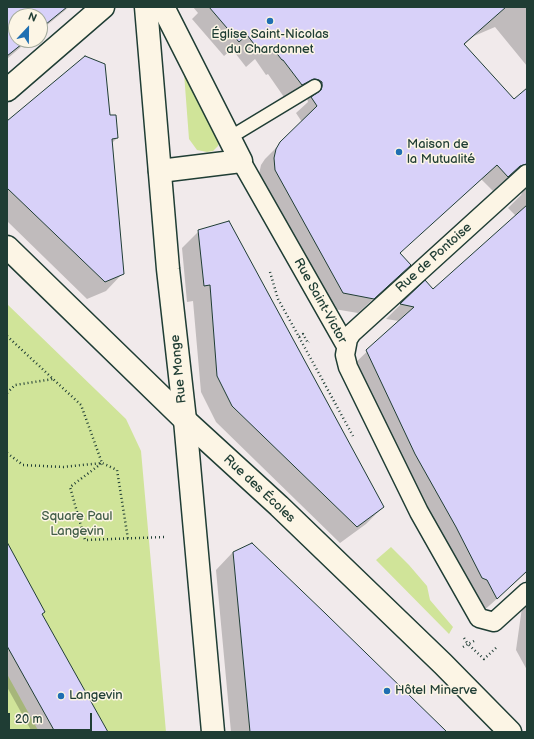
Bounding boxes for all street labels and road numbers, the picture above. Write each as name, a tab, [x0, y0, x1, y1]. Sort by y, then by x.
street label: Rue de Pontoise	[393, 220, 475, 296]
street label: Rue Saint-Victor	[290, 256, 350, 346]
street label: Rue Monge	[168, 334, 190, 404]
street label: Rue des Écoles	[220, 452, 298, 526]

